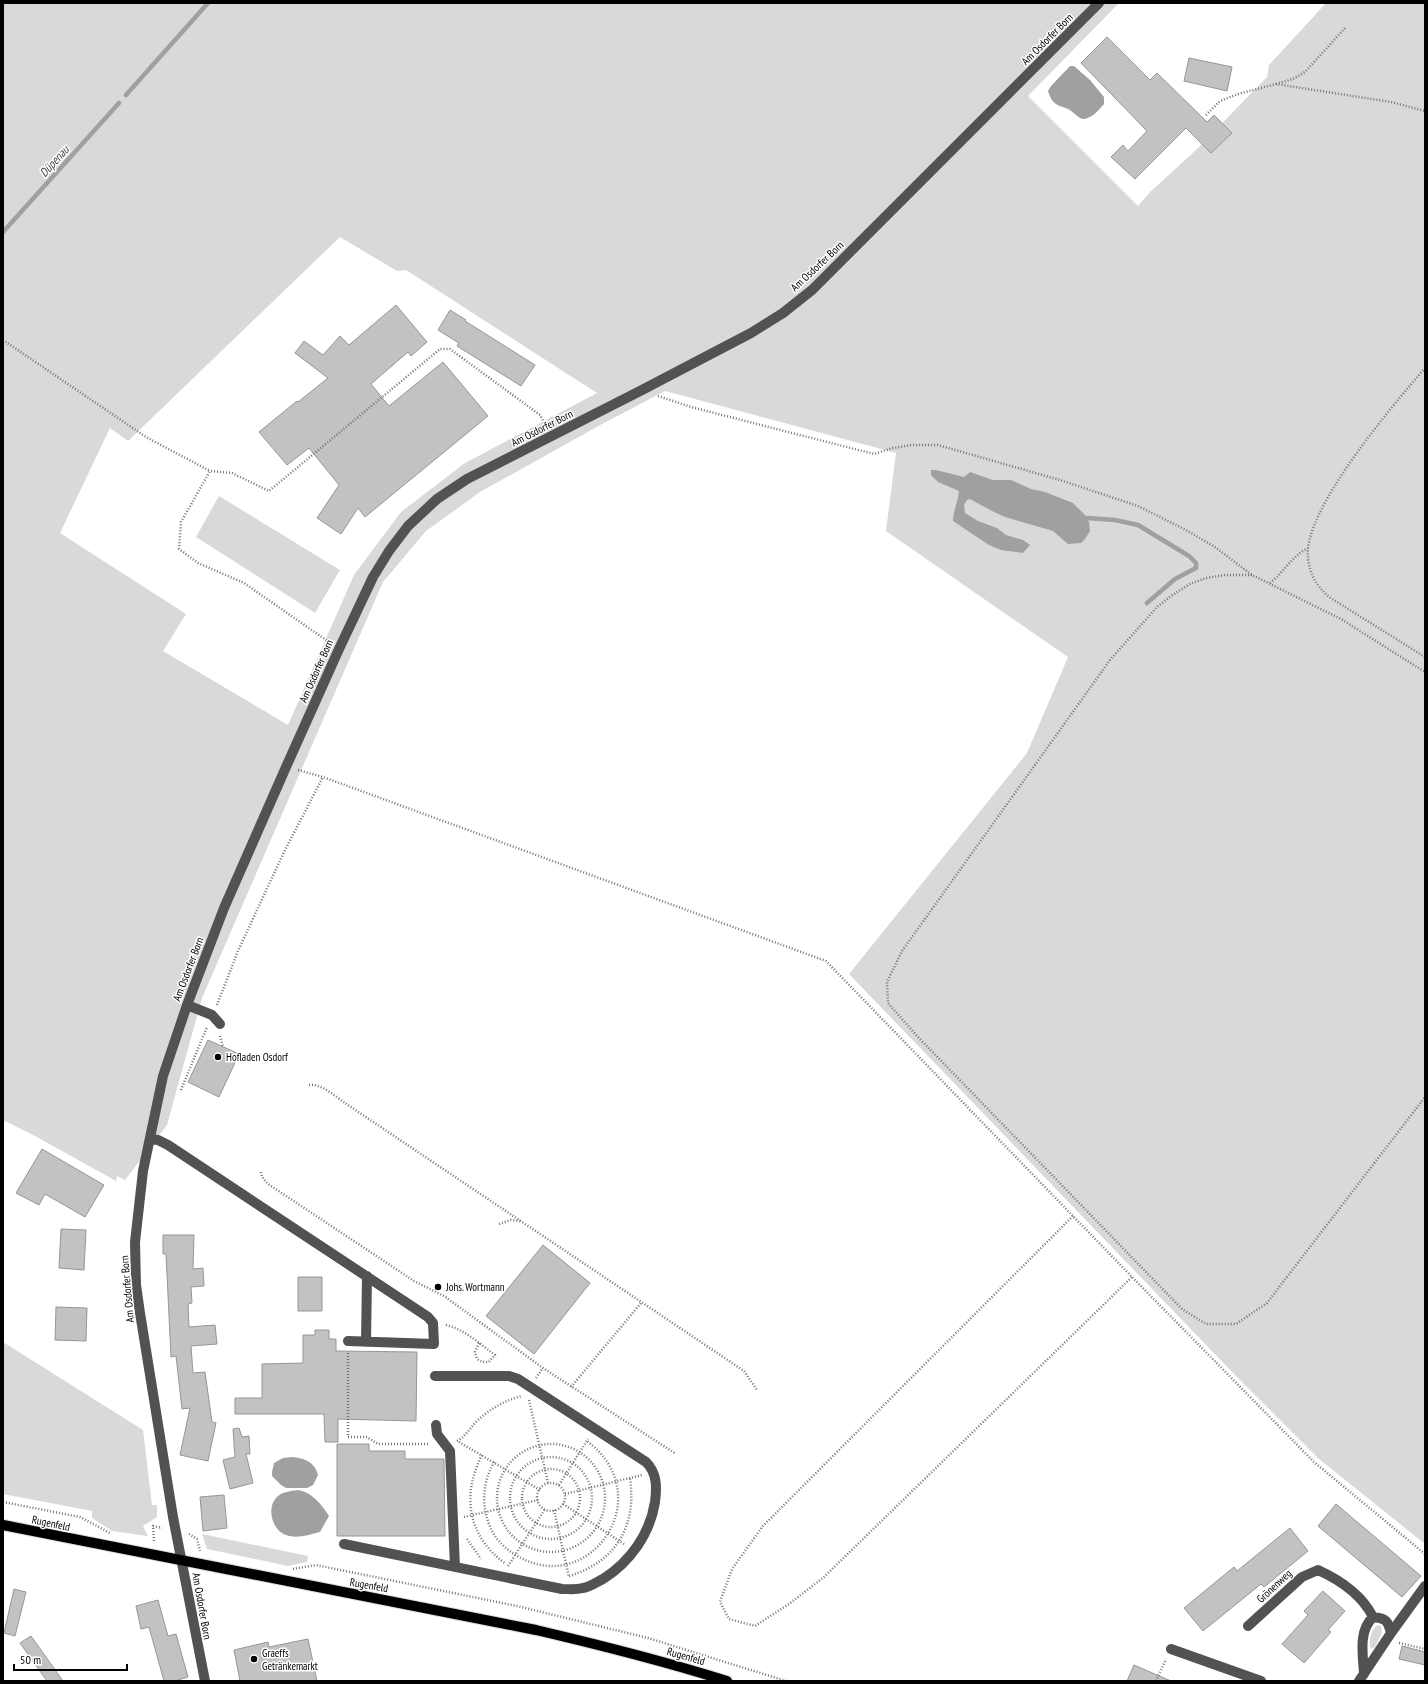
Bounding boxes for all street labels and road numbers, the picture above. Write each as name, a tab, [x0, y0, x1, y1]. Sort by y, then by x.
street label: Am Osdorfer Born	[1018, 10, 1076, 68]
street label: Am Osdorfer Born	[788, 238, 847, 294]
street label: Am Osdorfer Born	[509, 406, 575, 450]
street label: Am Osdorfer Born	[296, 637, 336, 705]
street label: Am Osdorfer Born	[169, 935, 207, 1003]
street label: Am Osdorfer Born	[117, 1255, 137, 1323]
street label: Rugenfeld	[31, 1512, 72, 1534]
street label: Grönenweg	[1254, 1566, 1295, 1606]
street label: Am Osdorfer Born	[189, 1572, 215, 1641]
street label: Rugenfeld	[349, 1575, 390, 1595]
street label: Rugenfeld	[665, 1644, 707, 1668]

